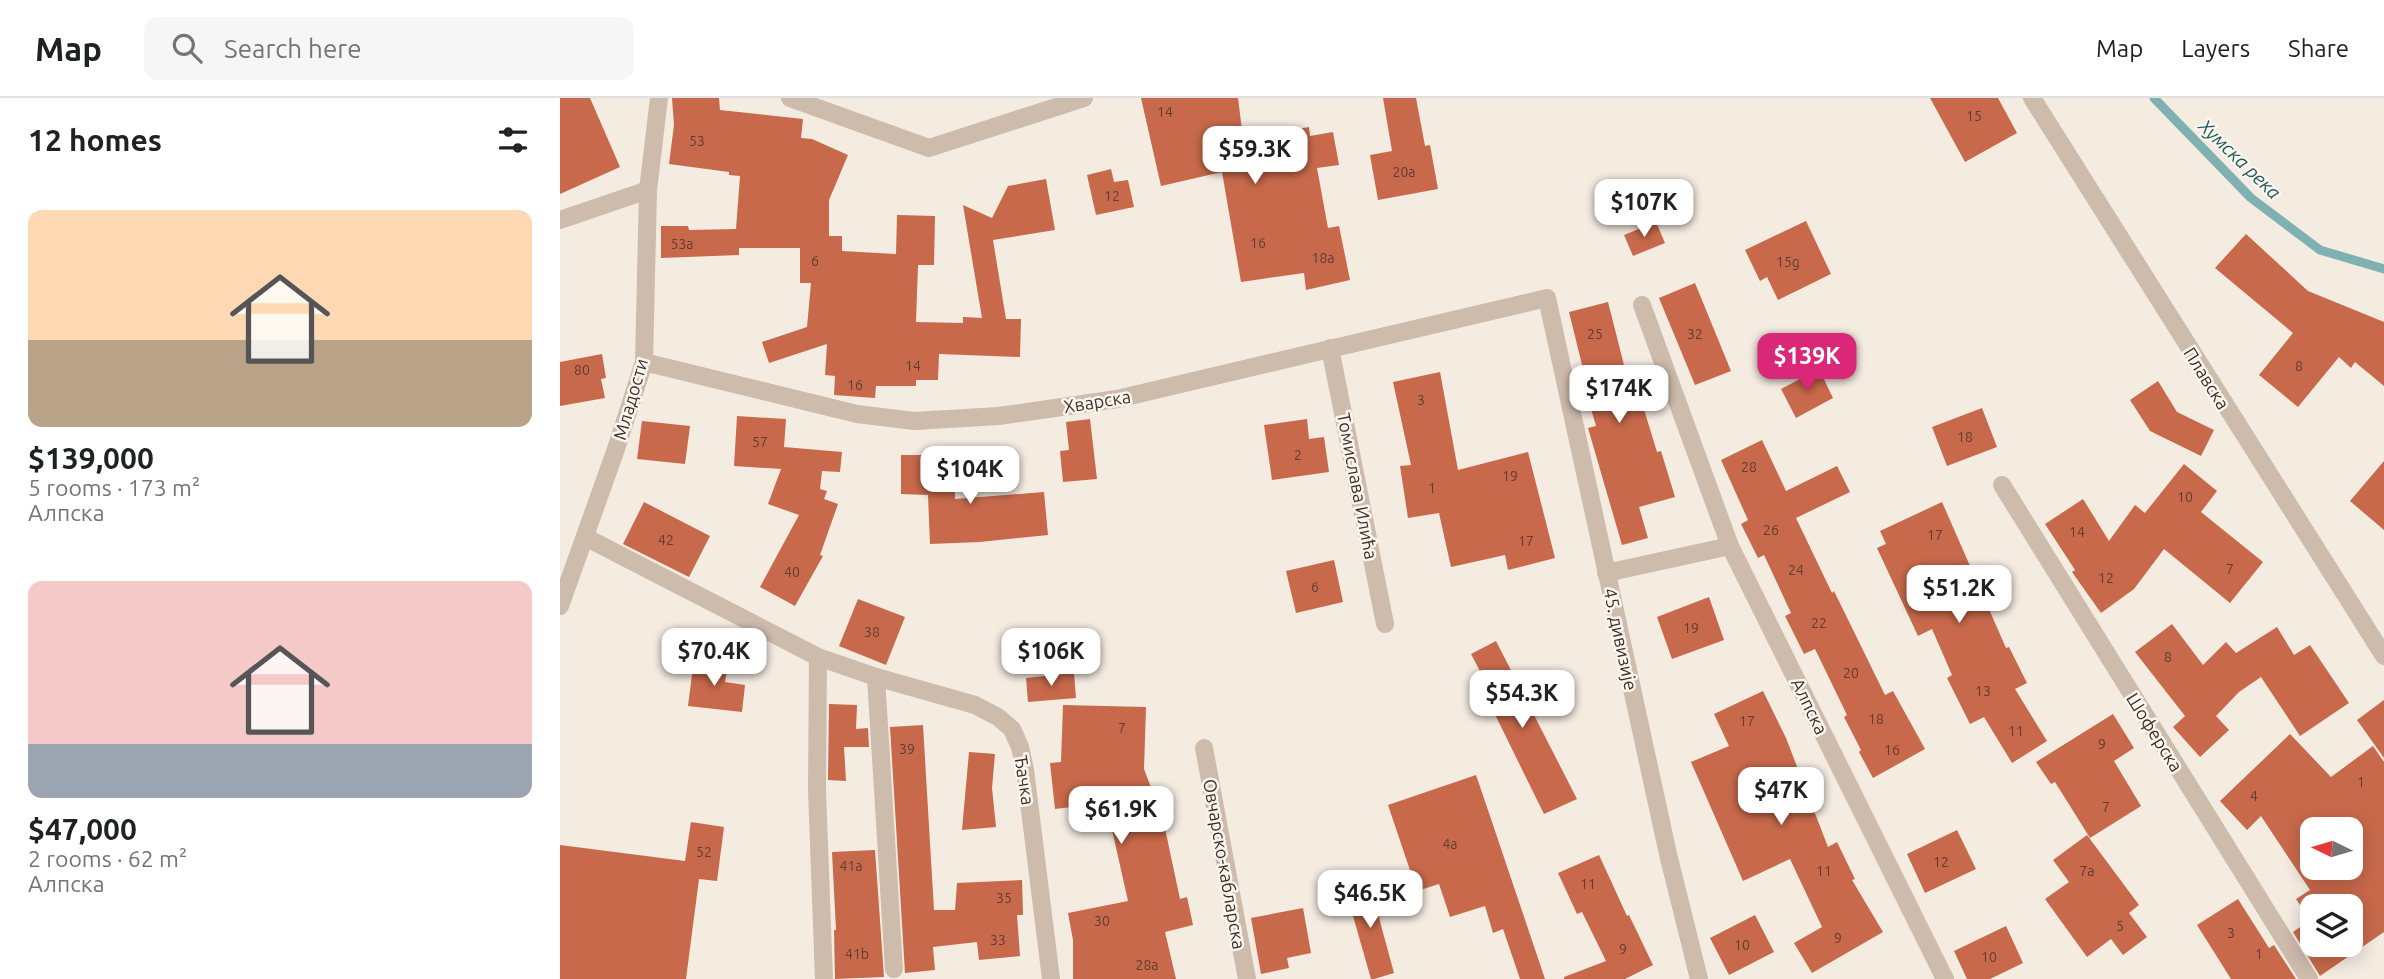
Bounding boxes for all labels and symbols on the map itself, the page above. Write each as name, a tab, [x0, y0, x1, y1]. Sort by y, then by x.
house number: 14	[1157, 104, 1173, 120]
house number: 15	[1966, 108, 1982, 124]
water label: Хумска река	[2194, 114, 2285, 203]
pin: $59.3K	[1198, 126, 1312, 186]
house number: 53	[689, 133, 705, 149]
house number: 20a	[1393, 164, 1416, 180]
pin: $107K	[1595, 180, 1693, 239]
house number: 12	[1104, 188, 1120, 204]
house number: 16	[1250, 235, 1266, 251]
house number: 53a	[671, 236, 694, 252]
house number: 18a	[1312, 250, 1335, 266]
house number: 6	[811, 253, 819, 269]
house number: 15g	[1776, 254, 1800, 270]
house number: 25	[1587, 326, 1603, 342]
house number: 32	[1687, 326, 1703, 342]
pin: $139K	[1758, 334, 1856, 393]
street label: Плавска	[2180, 343, 2234, 413]
street label: Младости	[609, 356, 651, 442]
house number: 14	[905, 358, 921, 374]
house number: 8	[2295, 358, 2303, 374]
house number: 80	[574, 362, 590, 378]
pin: $174K	[1570, 366, 1668, 425]
house number: 16	[847, 377, 863, 393]
street label: Хварска	[1062, 386, 1132, 416]
house number: 3	[1417, 392, 1425, 408]
street label: Томислава Илића	[1334, 411, 1382, 561]
house number: 18	[1957, 429, 1973, 445]
house number: 57	[752, 434, 768, 450]
pin: $104K	[921, 446, 1019, 506]
house number: 2	[1294, 447, 1302, 463]
house number: 28	[1741, 459, 1757, 475]
house number: 19	[1502, 468, 1518, 484]
house number: 1	[1428, 480, 1436, 496]
house number: 10	[2177, 489, 2193, 505]
house number: 26	[1763, 522, 1779, 538]
house number: 14	[2069, 524, 2085, 540]
house number: 17	[1927, 527, 1943, 543]
house number: 42	[658, 532, 674, 548]
house number: 17	[1518, 533, 1534, 549]
house number: 7	[2226, 561, 2234, 577]
house number: 24	[1788, 562, 1804, 578]
house number: 40	[784, 564, 800, 580]
pin: $51.2K	[1902, 566, 2016, 625]
house number: 12	[2098, 570, 2114, 586]
house number: 6	[1311, 579, 1319, 595]
street label: 45. дивизије	[1600, 586, 1642, 692]
house number: 22	[1811, 615, 1827, 631]
house number: 19	[1683, 620, 1699, 636]
house number: 38	[864, 624, 880, 640]
pin: $70.4K	[657, 628, 771, 688]
pin: $106K	[1002, 628, 1100, 688]
house number: 8	[2164, 649, 2172, 665]
house number: 20	[1843, 665, 1859, 681]
pin: $54.3K	[1465, 670, 1579, 730]
street label: Алпска	[1788, 675, 1832, 737]
house number: 13	[1975, 683, 1991, 699]
street label: Шоферска	[2123, 689, 2187, 775]
house number: 18	[1868, 711, 1884, 727]
house number: 17	[1739, 713, 1755, 729]
house number: 7	[1118, 720, 1126, 736]
house number: 11	[2008, 723, 2024, 739]
house number: 9	[2098, 736, 2106, 752]
house number: 39	[899, 741, 915, 757]
house number: 16	[1884, 742, 1900, 758]
street label: Ђачка	[1011, 754, 1039, 806]
pin: $47K	[1740, 768, 1822, 827]
house number: 1	[2357, 774, 2365, 790]
street label: Овчарско-кабларска	[1200, 777, 1250, 951]
pin: $61.9K	[1064, 786, 1178, 846]
house number: 4	[2250, 788, 2258, 804]
house number: 7	[2102, 799, 2110, 815]
north arrow	[2300, 817, 2362, 880]
house number: 4a	[1442, 836, 1458, 852]
house number: 52	[696, 844, 712, 860]
house number: 12	[1933, 854, 1949, 870]
house number: 41a	[840, 858, 863, 874]
house number: 11	[1816, 863, 1832, 879]
house number: 7a	[2079, 863, 2095, 879]
pin: $46.5K	[1313, 870, 1427, 930]
house number: 11	[1580, 876, 1596, 892]
house number: 35	[996, 890, 1012, 906]
house number: 30	[1094, 913, 1110, 929]
house number: 5	[2116, 918, 2124, 934]
house number: 3	[2227, 925, 2235, 941]
house number: 9	[1834, 930, 1842, 946]
house number: 33	[990, 932, 1006, 948]
house number: 10	[1734, 937, 1750, 953]
house number: 9	[1619, 941, 1627, 957]
house number: 41b	[845, 946, 869, 962]
house number: 1	[2255, 946, 2263, 962]
house number: 10	[1981, 949, 1997, 965]
house number: 28a	[1136, 957, 1159, 973]

